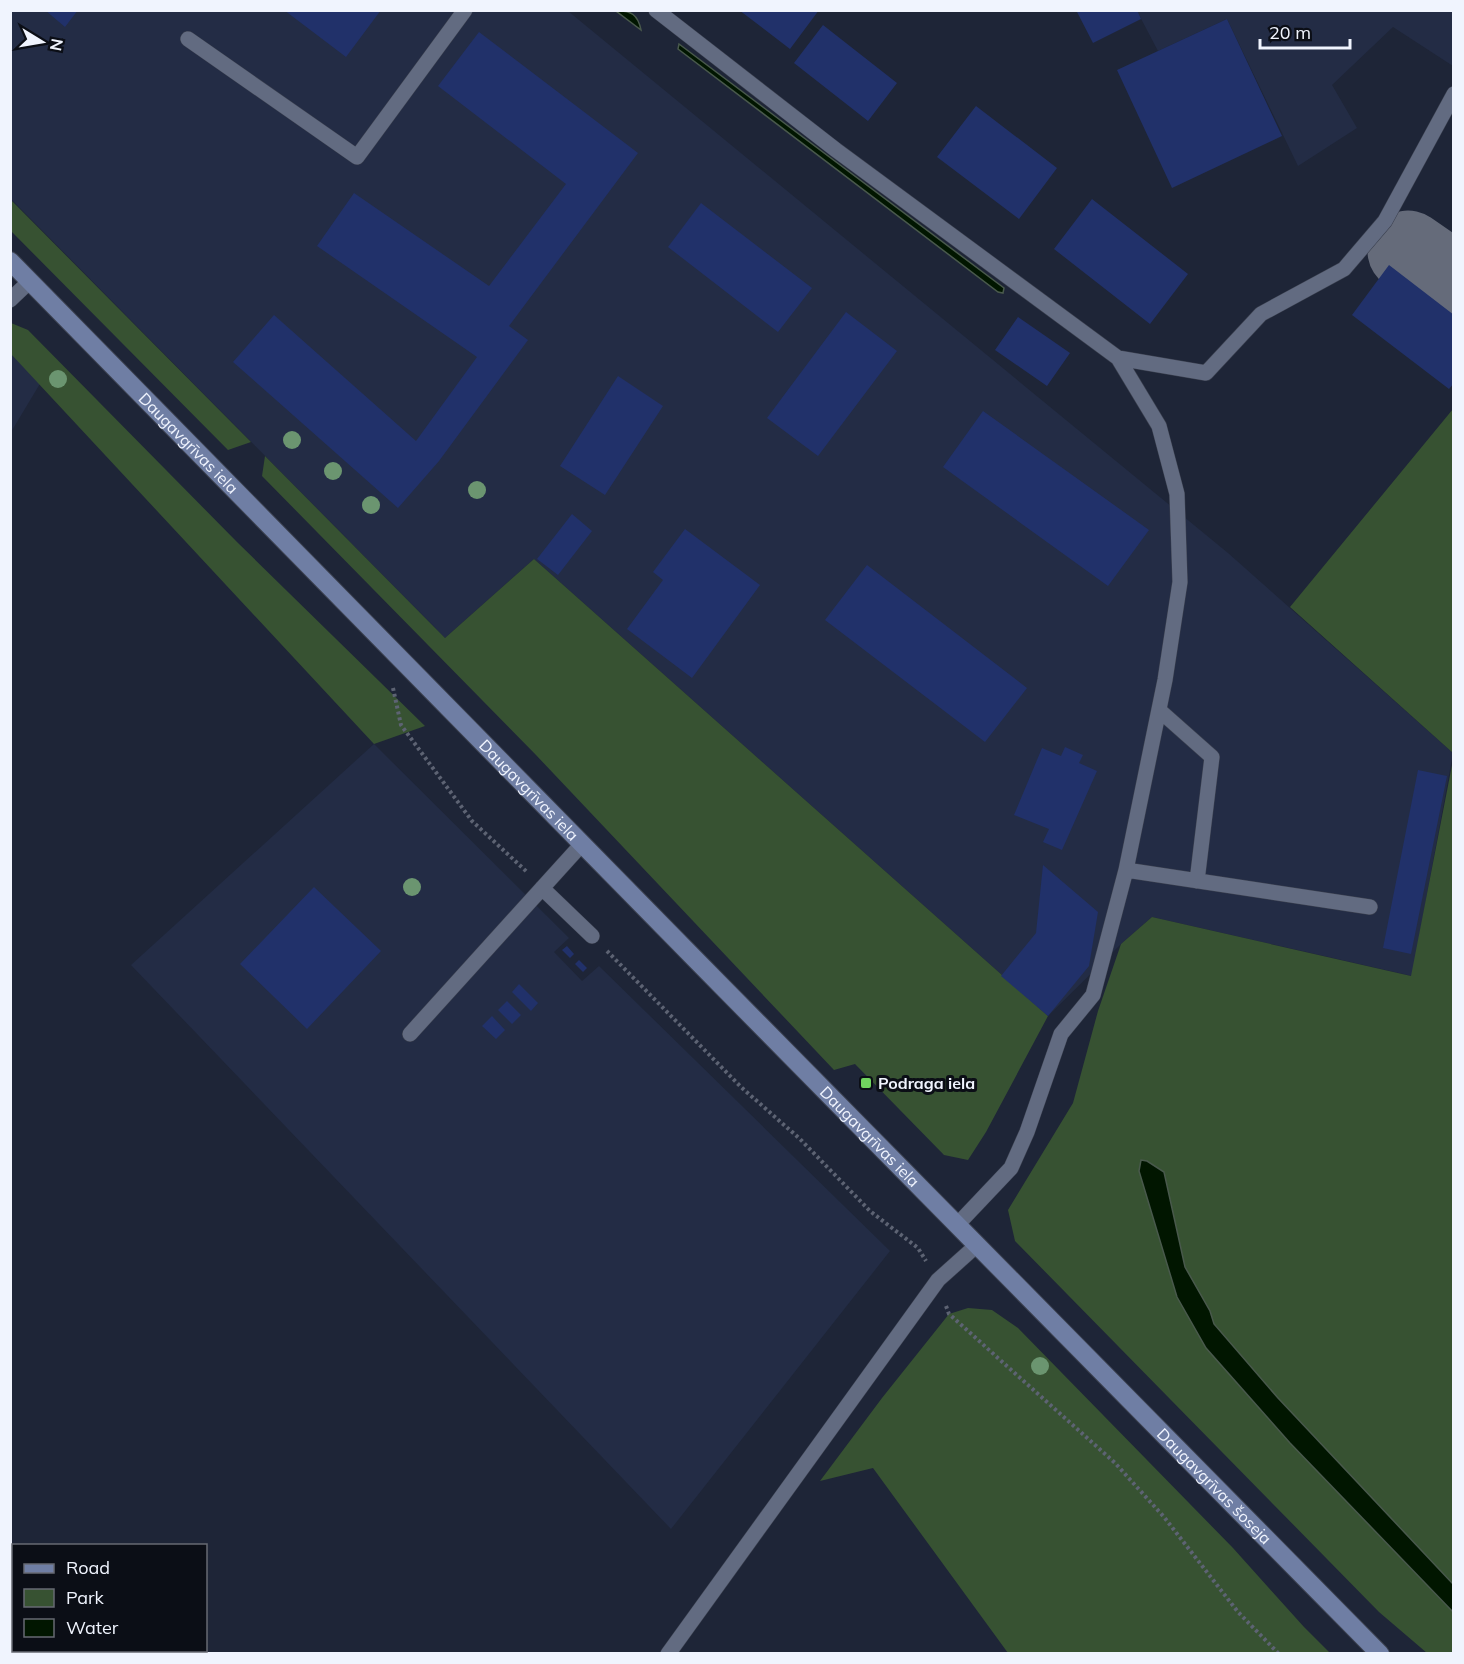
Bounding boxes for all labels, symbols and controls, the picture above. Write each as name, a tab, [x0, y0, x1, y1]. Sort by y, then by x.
north arrow	[12, 12, 72, 72]
scale bar	[1260, 12, 1350, 50]
text: 20 m	[1269, 21, 1311, 44]
text: N	[46, 37, 68, 53]
street label: Daugavgrīvas iela	[135, 388, 243, 498]
street label: Daugavgrīvas iela	[475, 735, 583, 845]
place label: Podraga iela	[878, 1073, 975, 1093]
marker: Podraga iela	[859, 1076, 873, 1090]
street label: Daugavgrīvas iela	[816, 1082, 924, 1191]
street label: Daugavgrīvas šoseja	[1153, 1424, 1276, 1548]
legend	[12, 1544, 207, 1652]
text: Road	[66, 1556, 110, 1579]
text: Park	[66, 1586, 105, 1609]
text: Water	[66, 1616, 119, 1639]

